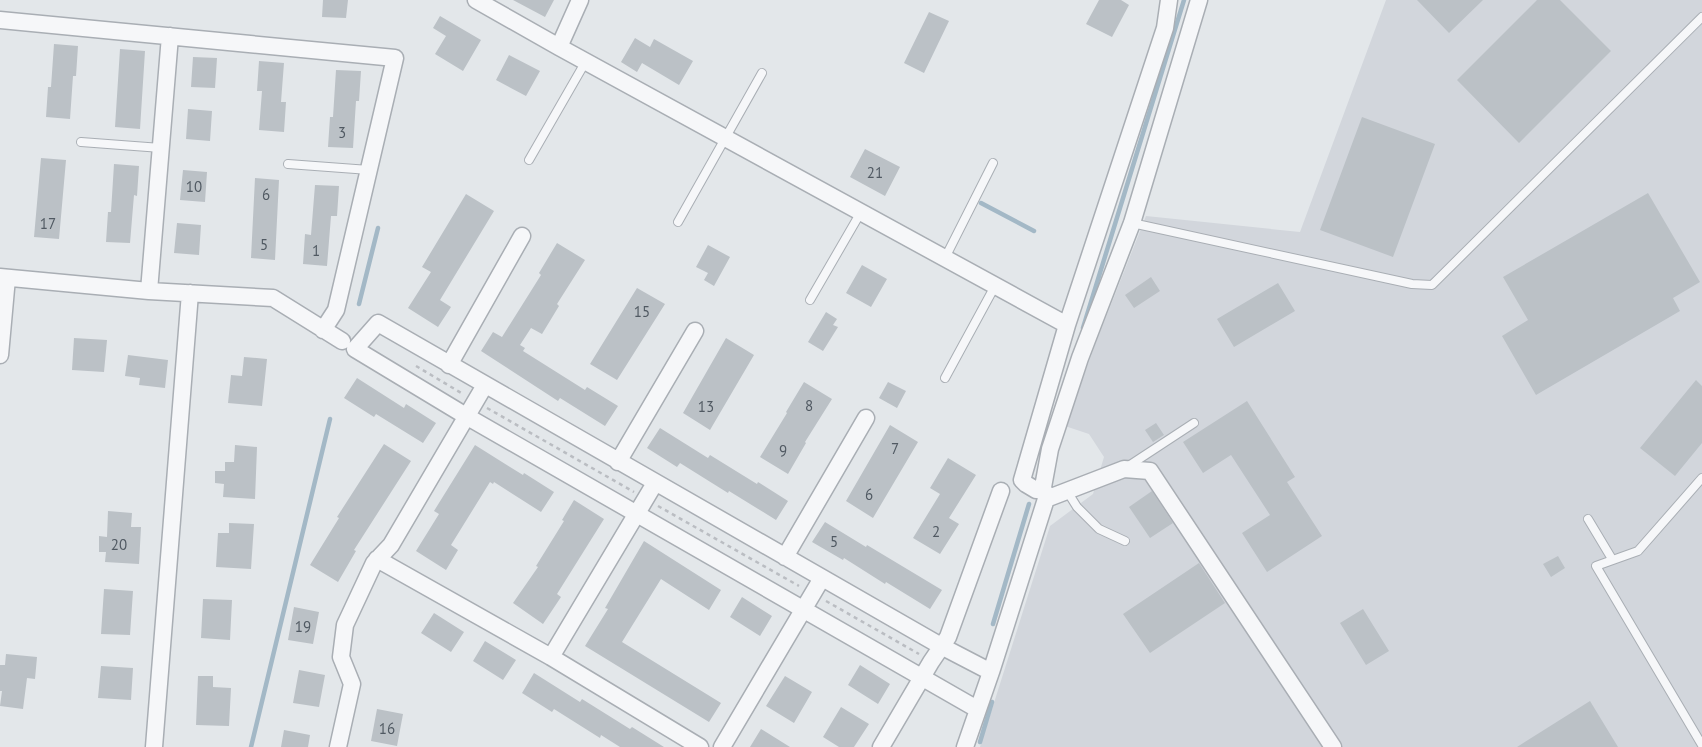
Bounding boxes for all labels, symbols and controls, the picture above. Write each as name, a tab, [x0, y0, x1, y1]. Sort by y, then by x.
house number: 3	[338, 123, 346, 142]
house number: 21	[867, 163, 883, 182]
house number: 10	[186, 177, 202, 196]
house number: 6	[262, 185, 270, 204]
house number: 17	[40, 214, 56, 233]
house number: 5	[260, 235, 268, 254]
house number: 1	[312, 241, 320, 260]
house number: 15	[634, 302, 650, 321]
house number: 8	[805, 396, 813, 415]
house number: 13	[698, 397, 714, 416]
house number: 7	[891, 439, 899, 458]
house number: 9	[779, 441, 787, 460]
house number: 6	[865, 485, 873, 504]
house number: 2	[932, 522, 940, 541]
house number: 5	[830, 532, 838, 551]
house number: 20	[111, 535, 127, 554]
house number: 19	[295, 617, 311, 636]
house number: 16	[379, 719, 395, 738]

